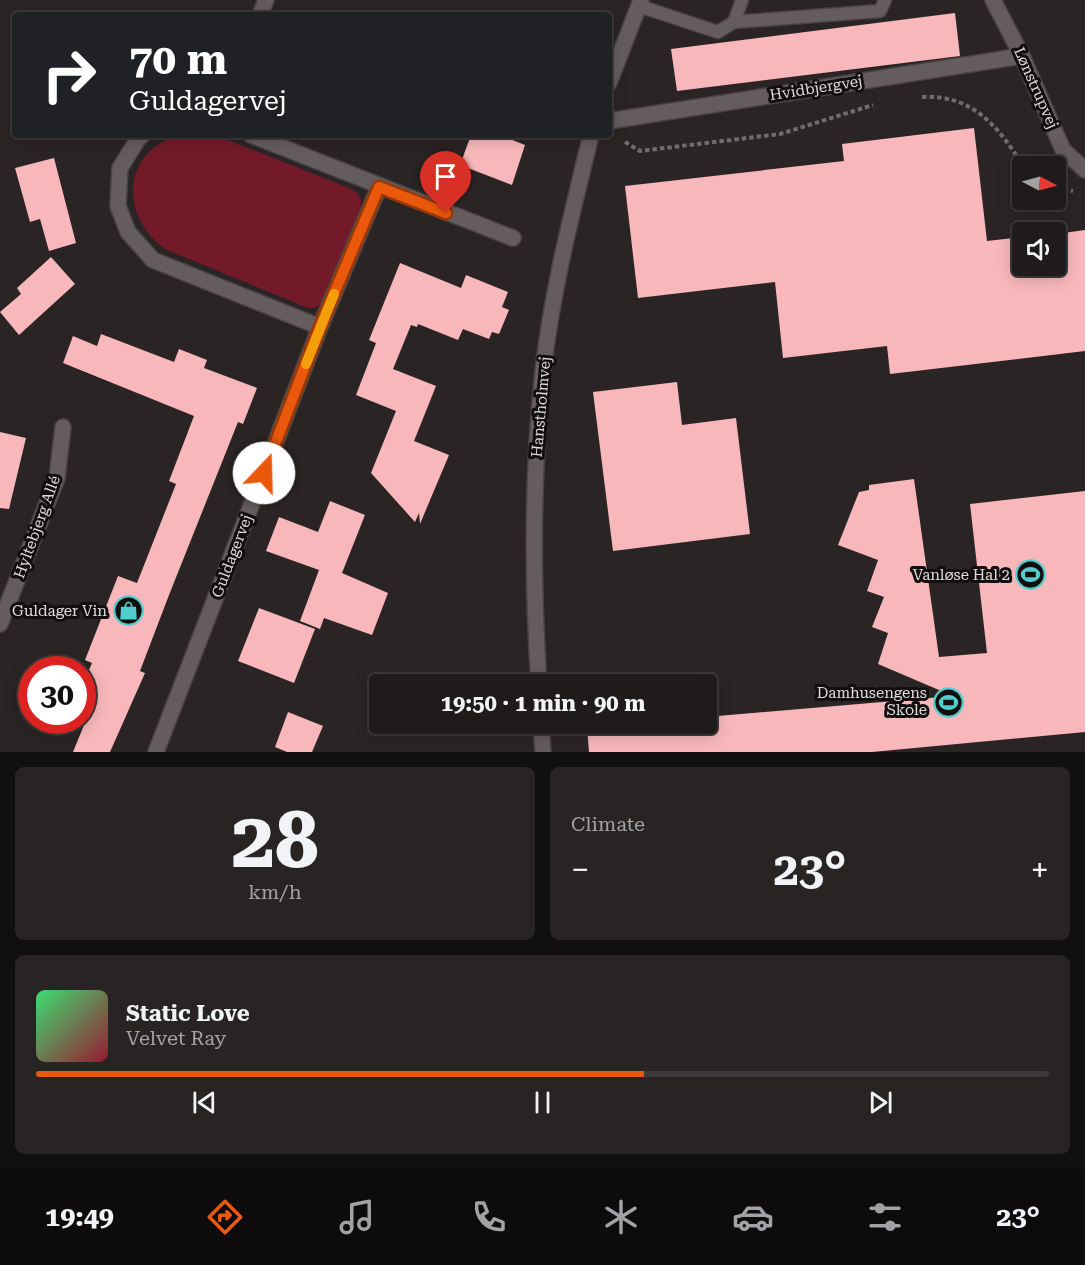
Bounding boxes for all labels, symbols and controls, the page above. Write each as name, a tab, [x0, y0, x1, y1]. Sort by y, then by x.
text: 70 m	[129, 35, 227, 84]
icon: right	[30, 36, 108, 114]
street label: Lønstrupvej	[1010, 45, 1062, 131]
street label: Hvidbjergvej	[768, 72, 864, 104]
text: Guldagervej	[129, 85, 287, 117]
pin	[420, 151, 471, 213]
north arrow	[1012, 156, 1066, 210]
map controls	[1012, 156, 1066, 276]
icon: arrive	[429, 160, 462, 193]
button: sound	[1012, 222, 1066, 276]
street label: Hanstholmvej	[528, 356, 554, 458]
position arrow	[232, 441, 296, 505]
street label: Hyltebjerg Allé	[10, 473, 64, 581]
street label: Guldagervej	[208, 512, 256, 600]
sports icon: Vanløse Hal 2	[1015, 559, 1047, 591]
place label: Vanløse Hal 2	[913, 566, 1010, 584]
shop icon: Guldager Vin	[112, 595, 144, 627]
place label: Guldager Vin	[12, 602, 107, 620]
speed limit sign: 30	[18, 656, 96, 734]
place label: Damhusengens Skole	[817, 684, 927, 719]
sports icon: Damhusengens Skole	[932, 686, 964, 718]
text: 19:50 · 1 min · 90 m	[441, 691, 645, 716]
text: 28	[231, 795, 319, 886]
text: Climate	[571, 812, 645, 836]
text: 23°	[774, 843, 846, 896]
text: −	[571, 850, 589, 889]
text: +	[1031, 850, 1049, 889]
text: km/h	[248, 880, 302, 904]
text: Static Love	[126, 1001, 250, 1026]
text: Velvet Ray	[126, 1026, 226, 1050]
icon: previous	[188, 1086, 221, 1119]
icon: pause	[526, 1086, 559, 1119]
icon: next	[864, 1086, 897, 1119]
icon: directions	[204, 1196, 246, 1238]
icon: music	[336, 1196, 378, 1238]
icon: phone	[468, 1196, 510, 1238]
icon: climate	[600, 1196, 642, 1238]
icon: car	[732, 1196, 774, 1238]
icon: filters	[864, 1196, 906, 1238]
text: 19:49	[45, 1201, 114, 1233]
text: 23°	[996, 1201, 1040, 1233]

